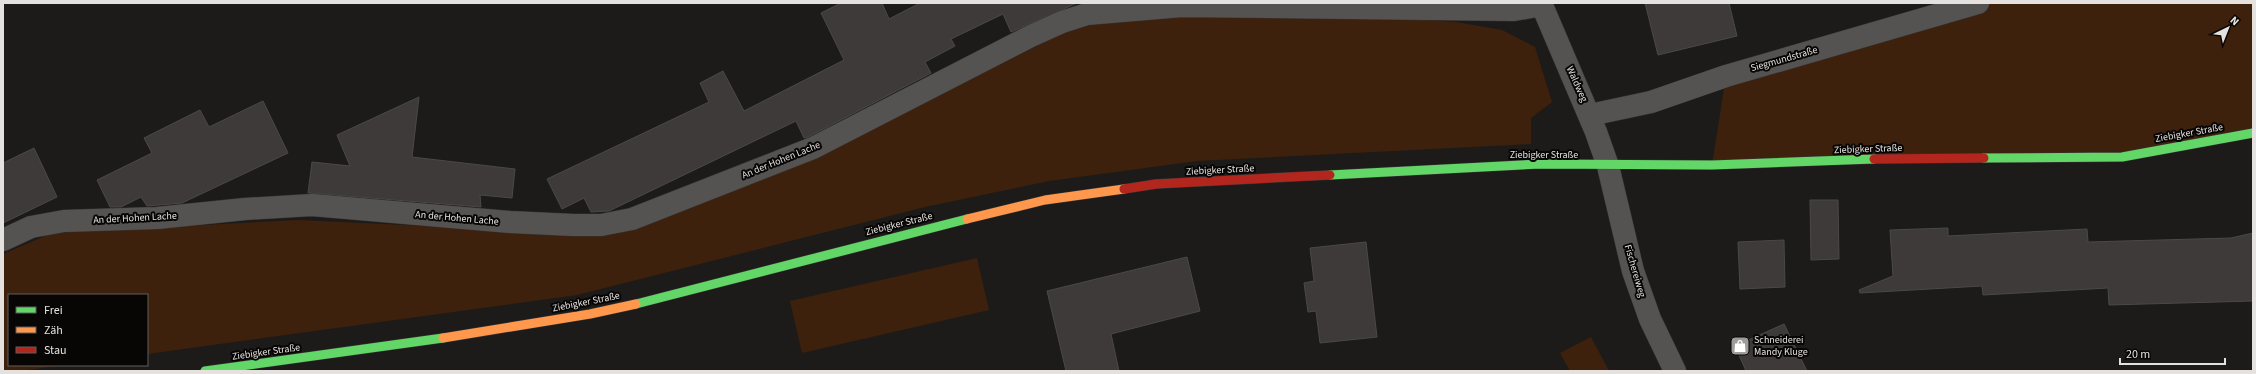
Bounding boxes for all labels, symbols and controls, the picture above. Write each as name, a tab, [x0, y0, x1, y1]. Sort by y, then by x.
north arrow	[2208, 8, 2248, 48]
text: N	[2227, 13, 2242, 29]
street label: Siegmundstraße	[1749, 43, 1819, 75]
street label: Waldweg	[1563, 64, 1591, 104]
street label: Ziebigker Straße	[2154, 120, 2224, 146]
street label: An der Hohen Lache	[740, 138, 822, 182]
street label: Ziebigker Straße	[1834, 141, 1903, 157]
street label: Ziebigker Straße	[1510, 148, 1578, 162]
street label: Ziebigker Straße	[1185, 161, 1255, 179]
street label: An der Hohen Lache	[415, 207, 499, 229]
street label: An der Hohen Lache	[93, 209, 177, 227]
street label: Ziebigker Straße	[864, 209, 934, 239]
street label: Fischereiweg	[1621, 243, 1649, 299]
street label: Ziebigker Straße	[551, 289, 621, 315]
legend	[8, 294, 148, 366]
text: Frei	[44, 302, 63, 319]
text: Zäh	[44, 322, 63, 339]
place label: Schneiderei Mandy Kluge	[1754, 333, 1808, 359]
shop icon: Schneiderei Mandy Kluge	[1729, 335, 1751, 357]
street label: Ziebigker Straße	[231, 340, 301, 364]
scale bar	[2120, 340, 2225, 366]
text: Stau	[44, 342, 67, 359]
text: 20 m	[2126, 346, 2150, 363]

